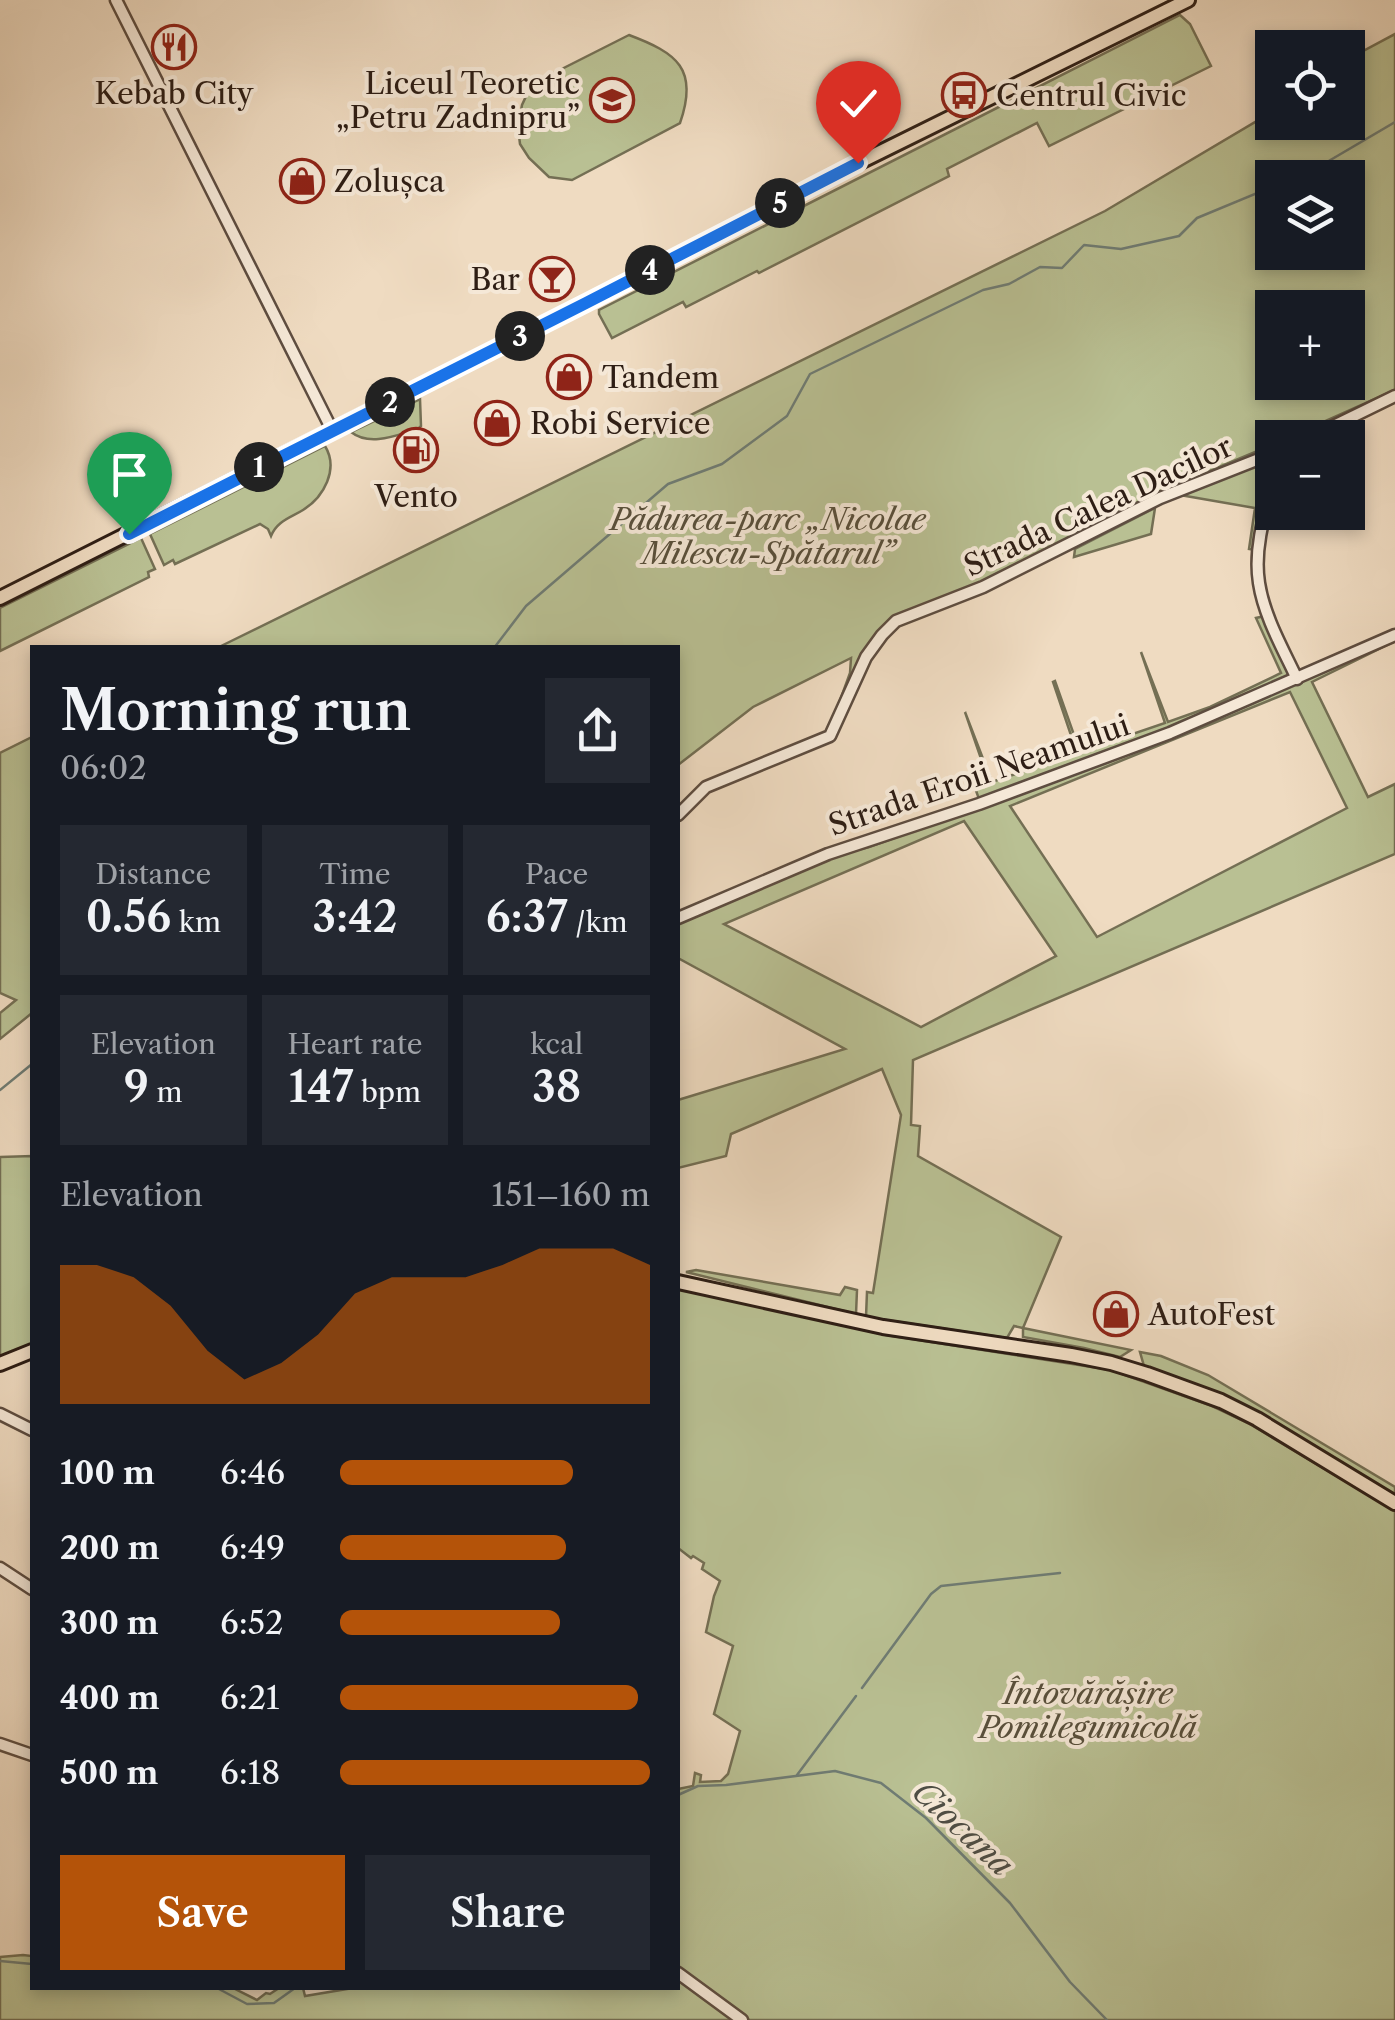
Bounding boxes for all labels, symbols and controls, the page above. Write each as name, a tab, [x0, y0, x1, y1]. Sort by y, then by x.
restaurant icon: Kebab City	[151, 24, 197, 70]
map controls	[1255, 30, 1365, 530]
button: locate	[1255, 30, 1365, 140]
pin	[816, 61, 901, 164]
place label: Liceul Teoretic „Petru Zadnipru”	[336, 65, 580, 136]
bus stop icon: Centrul Civic	[941, 72, 987, 118]
place label: Kebab City	[95, 75, 254, 112]
icon: check	[831, 76, 886, 131]
school or university icon: Liceul Teoretic „Petru Zadnipru”	[589, 77, 635, 123]
place label: Centrul Civic	[996, 77, 1186, 114]
shop icon: Zolușca	[279, 158, 325, 204]
button: layers	[1255, 160, 1365, 270]
place label: Zolușca	[334, 163, 445, 200]
pin: 5	[755, 178, 805, 228]
text: 5	[772, 186, 788, 220]
pin: 4	[625, 245, 675, 295]
text: 4	[642, 253, 658, 287]
bar icon: Bar	[529, 256, 575, 302]
place label: Bar	[471, 261, 520, 298]
button: +	[1255, 290, 1365, 400]
pin: 3	[495, 311, 545, 361]
text: 3	[512, 319, 528, 353]
shop icon: Tandem	[546, 354, 592, 400]
place label: Tandem	[602, 359, 719, 396]
pin: 2	[365, 377, 415, 427]
text: 2	[382, 385, 398, 419]
shop icon: Robi Service	[474, 400, 520, 446]
place label: Robi Service	[530, 405, 711, 442]
button: −	[1255, 420, 1365, 530]
fuel station icon: Vento	[393, 427, 439, 473]
street label: Strada Calea Dacilor	[958, 427, 1238, 584]
pin	[87, 432, 172, 535]
pin: 1	[234, 442, 284, 492]
icon: arrive	[102, 447, 157, 502]
text: 1	[253, 450, 265, 484]
place label: Vento	[373, 478, 458, 515]
park label: Pădurea-parc „Nicolae Milescu-Spătarul”	[608, 501, 927, 572]
text: Morning run	[60, 677, 411, 744]
button: share	[545, 678, 650, 783]
street label: Strada Eroii Neamului	[824, 706, 1134, 844]
text: 06:02	[60, 748, 147, 787]
text: Distance	[95, 857, 211, 891]
text: Time	[320, 857, 390, 891]
text: Pace	[525, 857, 588, 891]
text: 0.56	[86, 891, 171, 943]
text: 3:42	[312, 891, 398, 943]
text: 6:37	[486, 891, 568, 943]
text: km	[171, 905, 221, 939]
text: /km	[568, 905, 628, 939]
text: Elevation	[91, 1027, 216, 1061]
text: Heart rate	[288, 1027, 422, 1061]
text: kcal	[530, 1027, 583, 1061]
text: 9	[124, 1061, 149, 1113]
text: 147	[289, 1061, 353, 1113]
text: 38	[532, 1061, 581, 1113]
text: m	[149, 1075, 183, 1109]
text: bpm	[353, 1075, 421, 1109]
text: Elevation	[60, 1175, 203, 1214]
text: 151–160 m	[491, 1175, 650, 1214]
shop icon: AutoFest	[1093, 1291, 1139, 1337]
place label: AutoFest	[1147, 1296, 1275, 1333]
text: 100 m	[60, 1453, 155, 1492]
text: 6:46	[220, 1453, 285, 1492]
text: 200 m	[60, 1528, 160, 1567]
text: 6:49	[220, 1528, 285, 1567]
text: 300 m	[60, 1603, 159, 1642]
text: 6:52	[220, 1603, 284, 1642]
park label: Întovărășire Pomilegumicolă	[977, 1675, 1199, 1746]
text: 400 m	[60, 1678, 160, 1717]
text: 6:21	[220, 1678, 280, 1717]
text: 500 m	[60, 1753, 158, 1792]
text: 6:18	[220, 1753, 280, 1792]
water label: Ciocana	[905, 1772, 1021, 1884]
button: Save	[60, 1855, 345, 1970]
button: Share	[365, 1855, 650, 1970]

